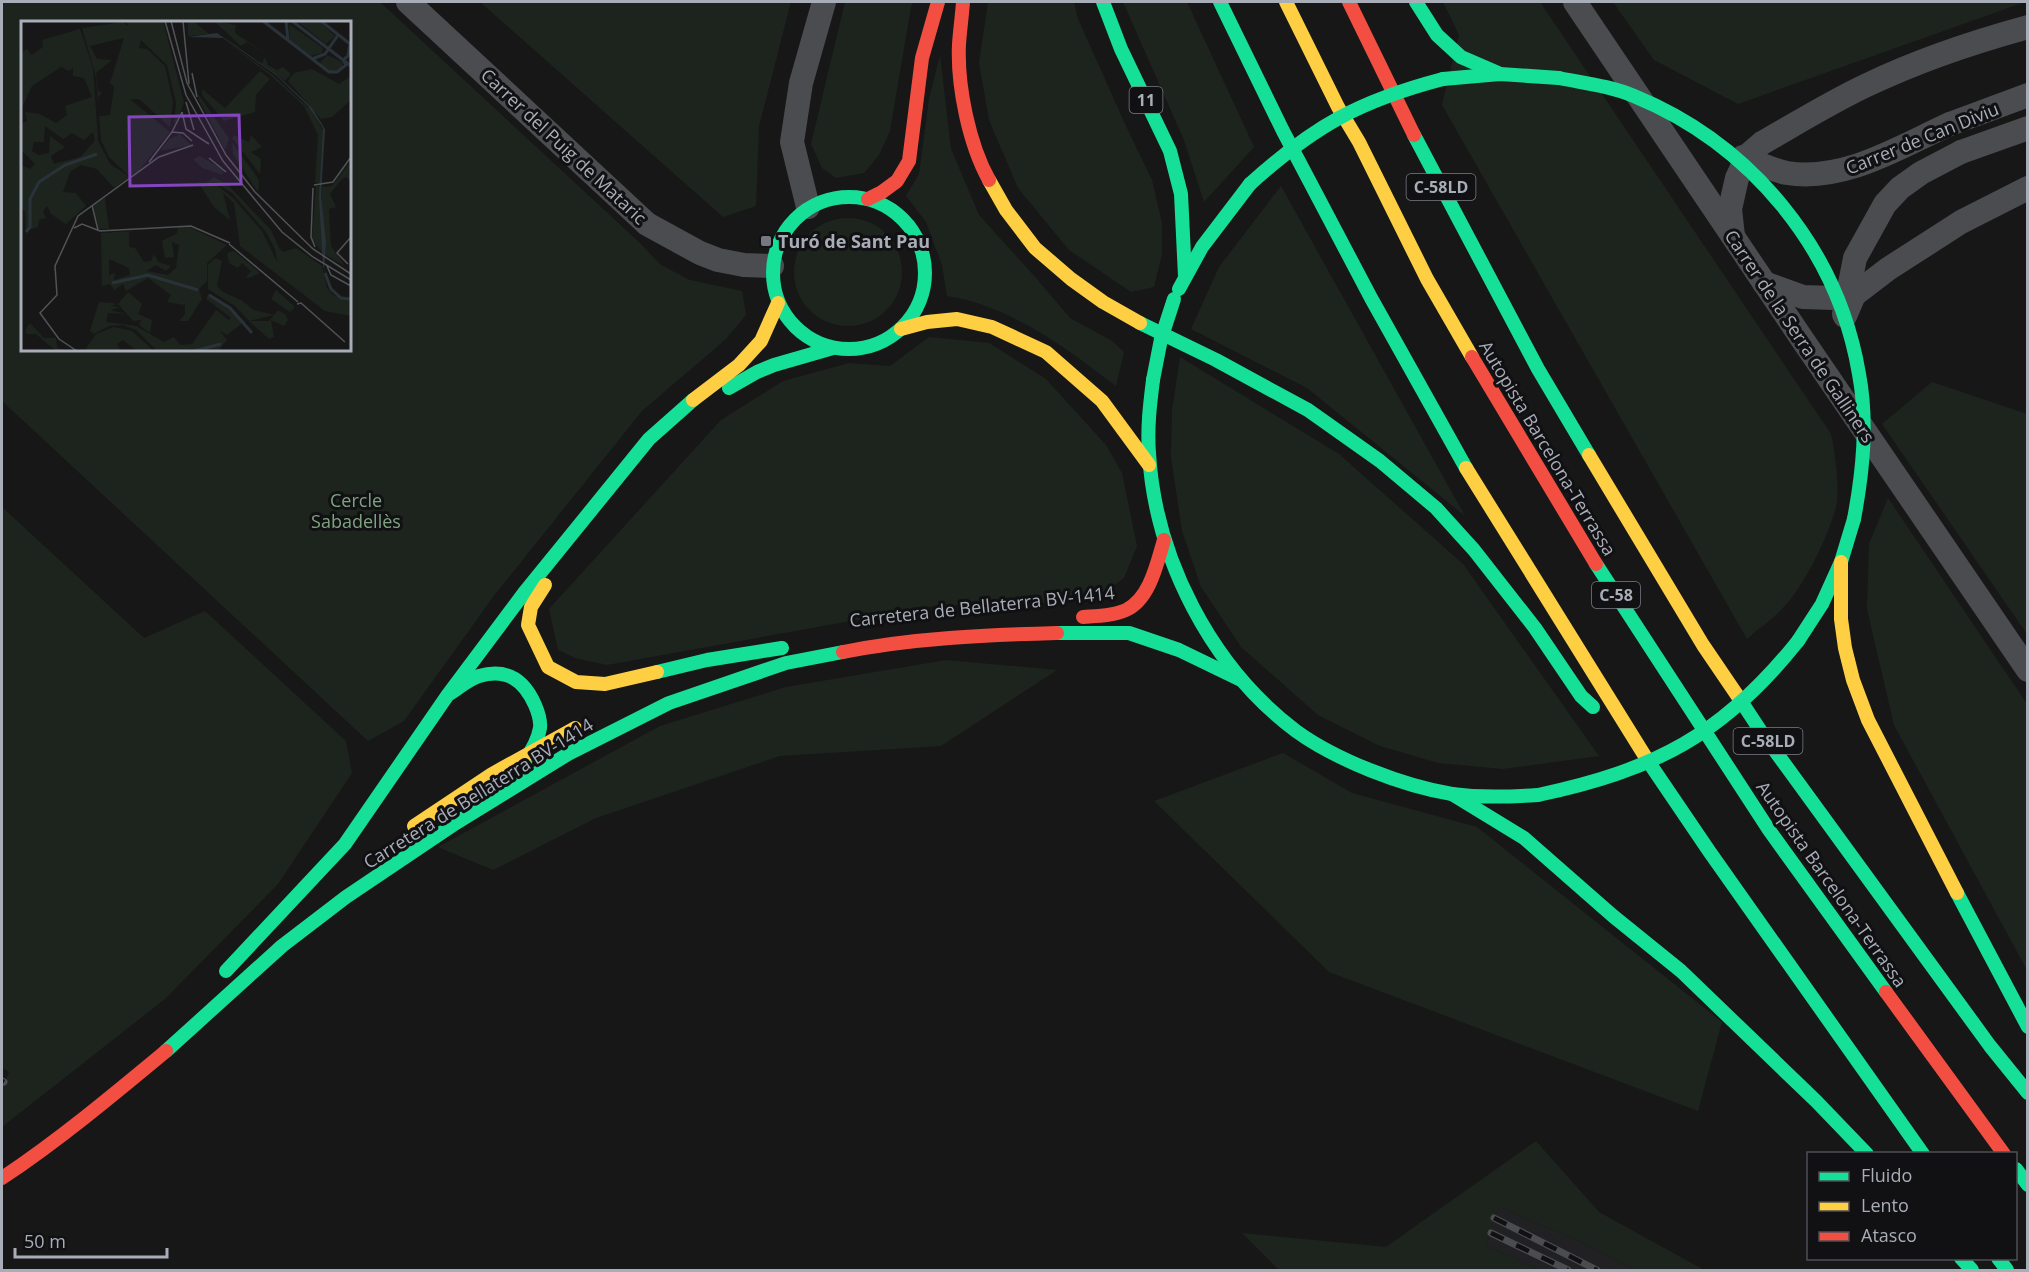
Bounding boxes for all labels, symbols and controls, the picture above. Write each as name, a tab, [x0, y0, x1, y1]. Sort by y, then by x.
inset map	[21, 21, 351, 351]
street label: Carrer del Puig de Mataric	[476, 63, 652, 229]
road number: 11	[1130, 87, 1162, 113]
street label: Carrer de Can Diviu	[1842, 96, 2002, 180]
road number: C-58LD	[1406, 174, 1476, 200]
street label: Carrer de la Serra de Galliners	[1720, 225, 1880, 447]
place label: Turó de Sant Pau	[778, 229, 930, 253]
marker: Turó de Sant Pau	[759, 234, 773, 248]
street label: Autopista Barcelona-Terrassa	[1474, 336, 1622, 560]
park label: Cercle Sabadellès	[311, 488, 401, 533]
street label: Carretera de Bellaterra BV-1414	[848, 580, 1116, 632]
road number: C-58	[1592, 582, 1640, 608]
street label: Carretera de Bellaterra BV-1414	[359, 712, 597, 874]
road number: C-58LD	[1734, 728, 1802, 754]
street label: Autopista Barcelona-Terrassa	[1751, 776, 1913, 992]
legend	[1807, 1152, 2017, 1260]
text: Fluido	[1861, 1163, 1912, 1187]
text: Lento	[1861, 1193, 1909, 1217]
scale bar	[15, 1221, 166, 1259]
text: Atasco	[1861, 1223, 1917, 1247]
text: 50 m	[24, 1229, 66, 1253]

